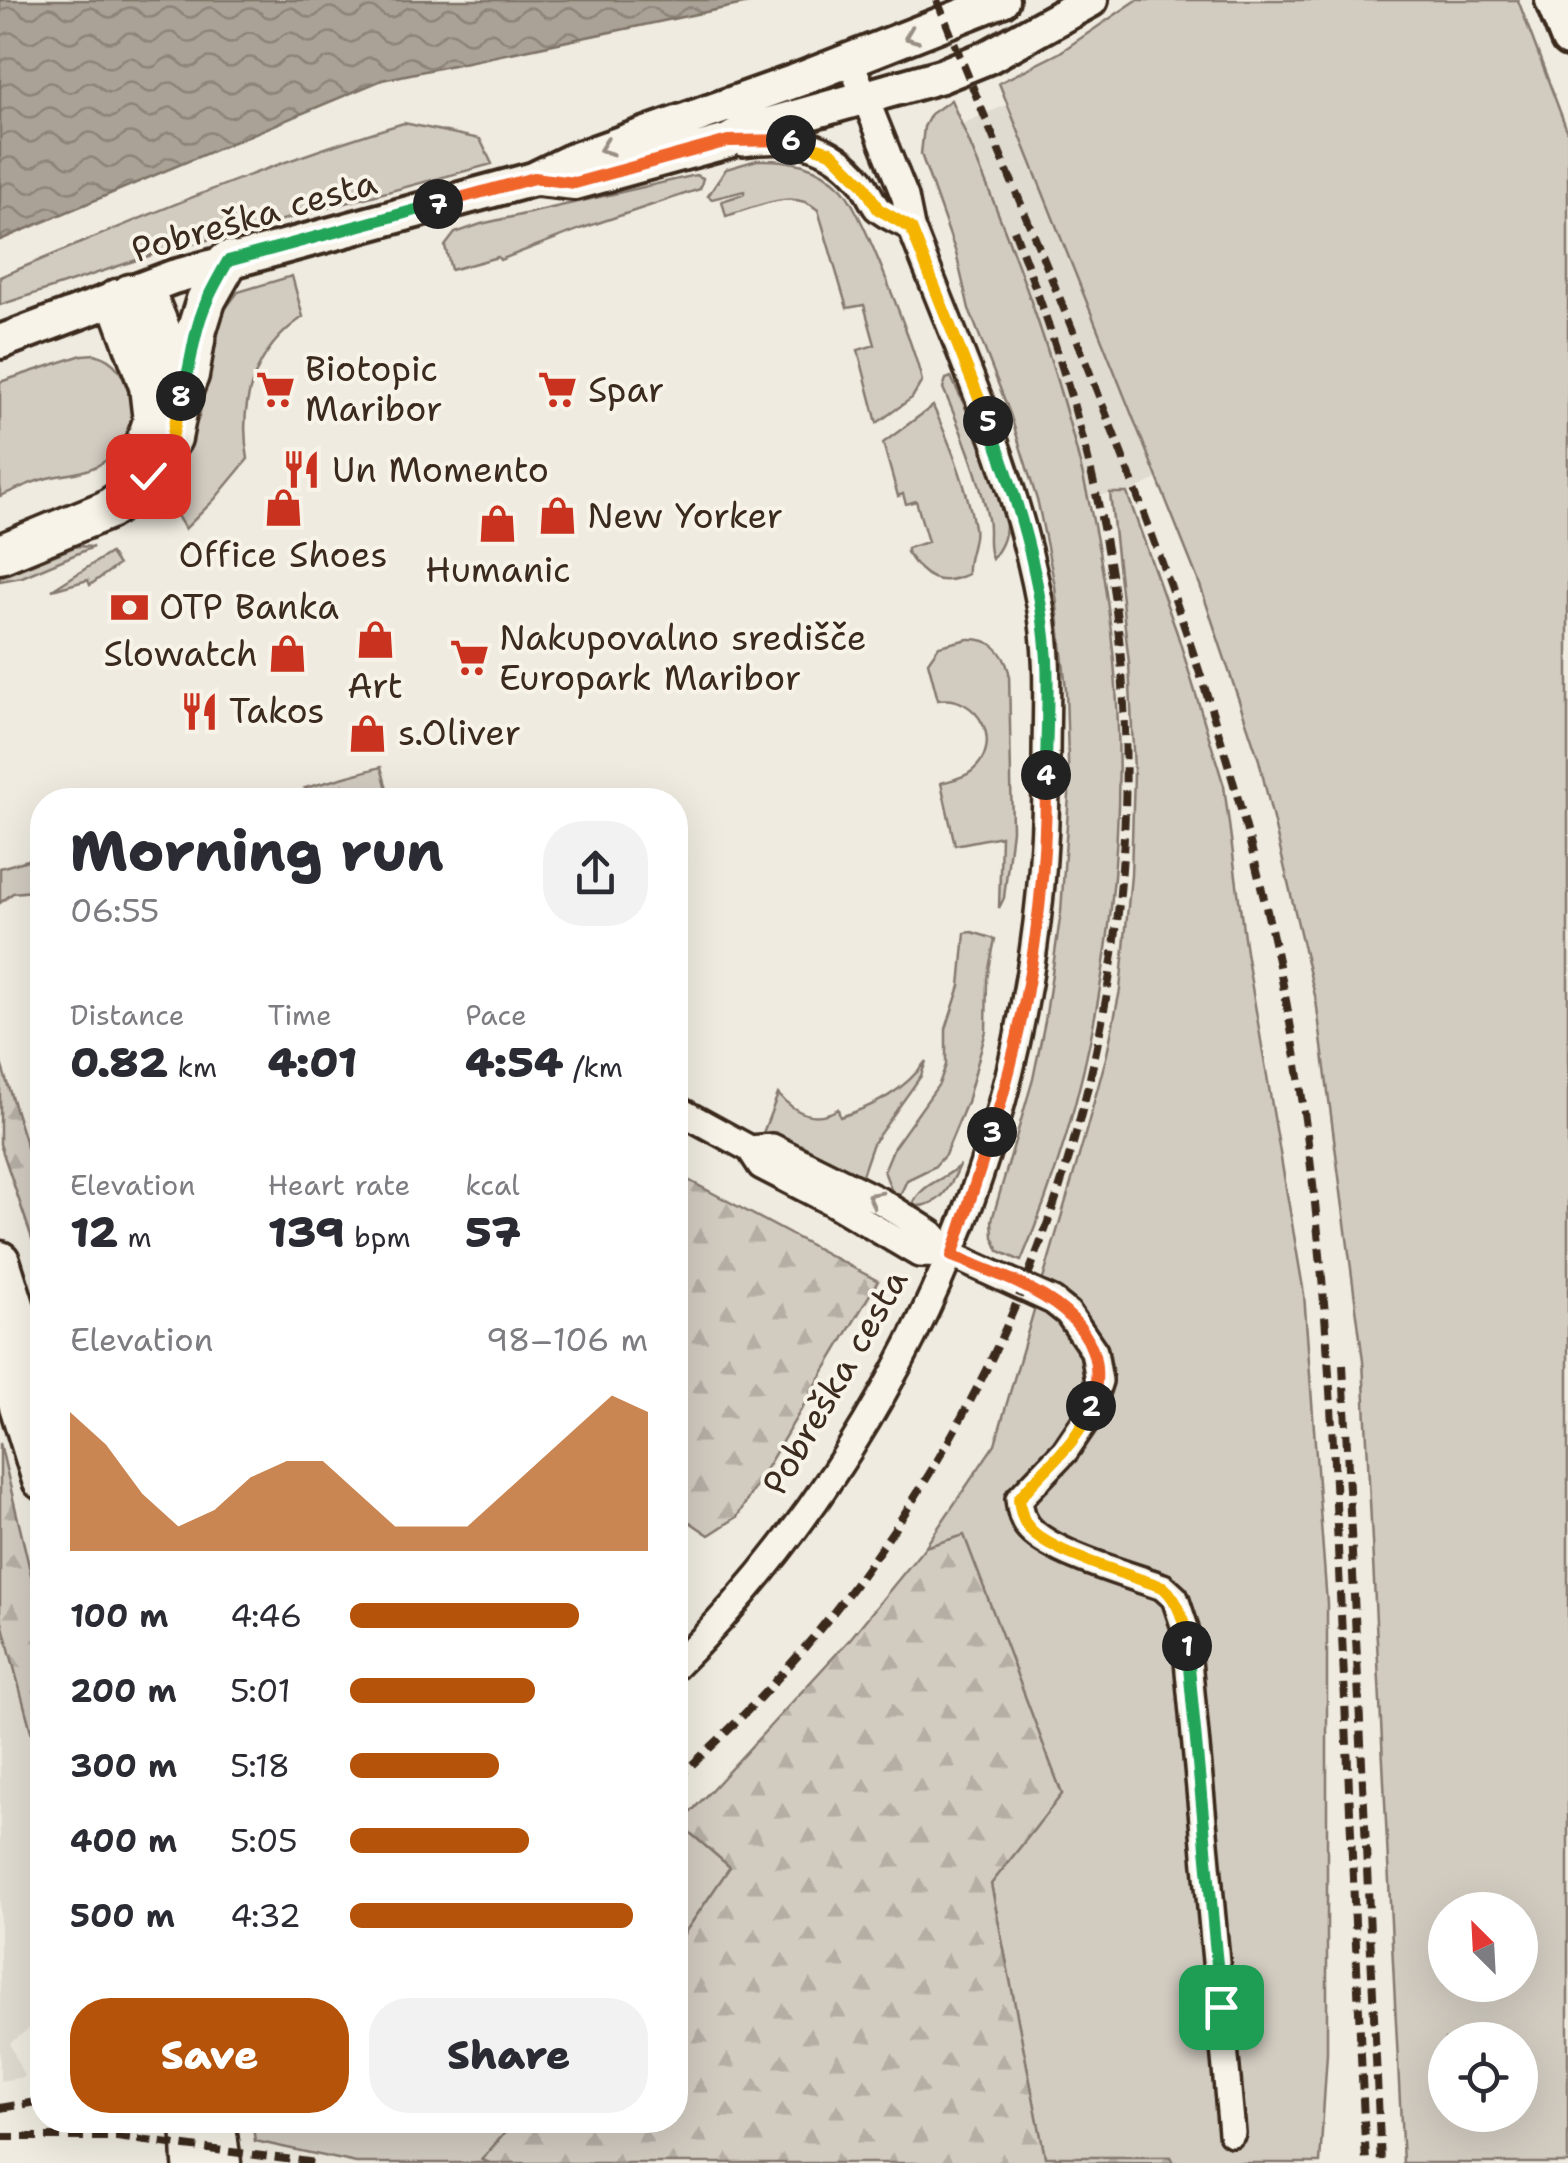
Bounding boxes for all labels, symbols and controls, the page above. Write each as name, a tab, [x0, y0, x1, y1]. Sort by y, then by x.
one-way arrow	[903, 24, 921, 44]
pin: 6	[766, 115, 816, 165]
text: 6	[781, 121, 801, 159]
one-way arrow	[599, 136, 616, 157]
street label: Pobreška cesta	[126, 158, 382, 273]
pin: 7	[413, 179, 463, 229]
text: 7	[428, 185, 448, 223]
place label: Biotopic Maribor	[305, 345, 443, 432]
place label: Spar	[588, 366, 664, 413]
supermarket icon: Biotopic Maribor	[254, 368, 296, 410]
supermarket icon: Spar	[537, 369, 579, 411]
pin: 8	[156, 371, 206, 421]
text: 8	[171, 377, 191, 415]
pin: 5	[963, 396, 1013, 446]
text: 5	[979, 402, 997, 440]
pin	[106, 434, 191, 519]
place label: Un Momento	[332, 446, 549, 493]
icon: check	[121, 449, 176, 504]
restaurant icon: Un Momento	[281, 449, 323, 491]
shop icon: Office Shoes	[262, 487, 304, 529]
place label: New Yorker	[587, 492, 783, 539]
shop icon: New Yorker	[536, 495, 578, 537]
shop icon: Humanic	[477, 502, 519, 544]
place label: Office Shoes	[179, 531, 387, 578]
place label: Humanic	[425, 546, 571, 593]
place label: OTP Banka	[159, 583, 339, 630]
bank icon: OTP Banka	[108, 586, 150, 628]
place label: Nakupovalno središče Europark Maribor	[499, 614, 867, 701]
shop icon: Art	[354, 618, 396, 660]
place label: Slowatch	[103, 630, 258, 677]
shop icon: Slowatch	[267, 633, 309, 675]
supermarket icon: Nakupovalno središče Europark Maribor	[448, 637, 490, 679]
place label: Art	[347, 662, 403, 709]
place label: Takos	[229, 687, 325, 734]
restaurant icon: Takos	[178, 690, 220, 732]
place label: s.Oliver	[398, 709, 521, 756]
shop icon: s.Oliver	[347, 712, 389, 754]
pin: 4	[1021, 750, 1071, 800]
text: 4	[1036, 756, 1056, 794]
text: Morning run	[70, 814, 444, 888]
button: share	[543, 821, 648, 926]
text: 06:55	[70, 889, 159, 932]
text: Distance	[70, 996, 185, 1034]
text: Time	[268, 996, 332, 1034]
text: Pace	[465, 996, 527, 1034]
text: 0.82	[70, 1034, 168, 1090]
text: 4:01	[268, 1034, 357, 1090]
text: 4:54	[465, 1034, 563, 1090]
text: km	[168, 1048, 217, 1086]
text: /km	[563, 1048, 623, 1086]
pin: 3	[967, 1107, 1017, 1157]
text: 3	[982, 1113, 1002, 1151]
text: Elevation	[70, 1166, 195, 1204]
text: Heart rate	[268, 1166, 410, 1204]
text: kcal	[465, 1166, 520, 1204]
one-way arrow	[867, 1191, 885, 1210]
text: 12	[70, 1204, 118, 1260]
text: 139	[268, 1204, 345, 1260]
text: 57	[465, 1204, 521, 1260]
text: m	[118, 1218, 152, 1256]
text: bpm	[345, 1218, 411, 1256]
street label: Pobreška cesta	[751, 1260, 918, 1503]
text: Elevation	[70, 1318, 213, 1361]
text: 98–106 m	[486, 1318, 648, 1361]
pin: 2	[1066, 1381, 1116, 1431]
text: 2	[1081, 1387, 1101, 1425]
text: 100 m	[70, 1594, 169, 1637]
text: 4:46	[230, 1594, 302, 1637]
pin: 1	[1162, 1621, 1212, 1671]
text: 1	[1181, 1627, 1193, 1665]
text: 200 m	[70, 1669, 177, 1712]
text: 5:01	[230, 1669, 291, 1712]
text: 300 m	[70, 1744, 177, 1787]
text: 5:18	[230, 1744, 290, 1787]
text: 400 m	[70, 1819, 177, 1862]
text: 5:05	[230, 1819, 298, 1862]
north arrow	[1428, 1892, 1538, 2002]
map controls	[1428, 1892, 1538, 2132]
text: 500 m	[70, 1894, 175, 1937]
text: 4:32	[230, 1894, 301, 1937]
pin	[1179, 1965, 1264, 2050]
icon: arrive	[1194, 1980, 1249, 2035]
button: Save	[70, 1998, 349, 2113]
button: Share	[369, 1998, 648, 2113]
button: locate	[1428, 2022, 1538, 2132]

